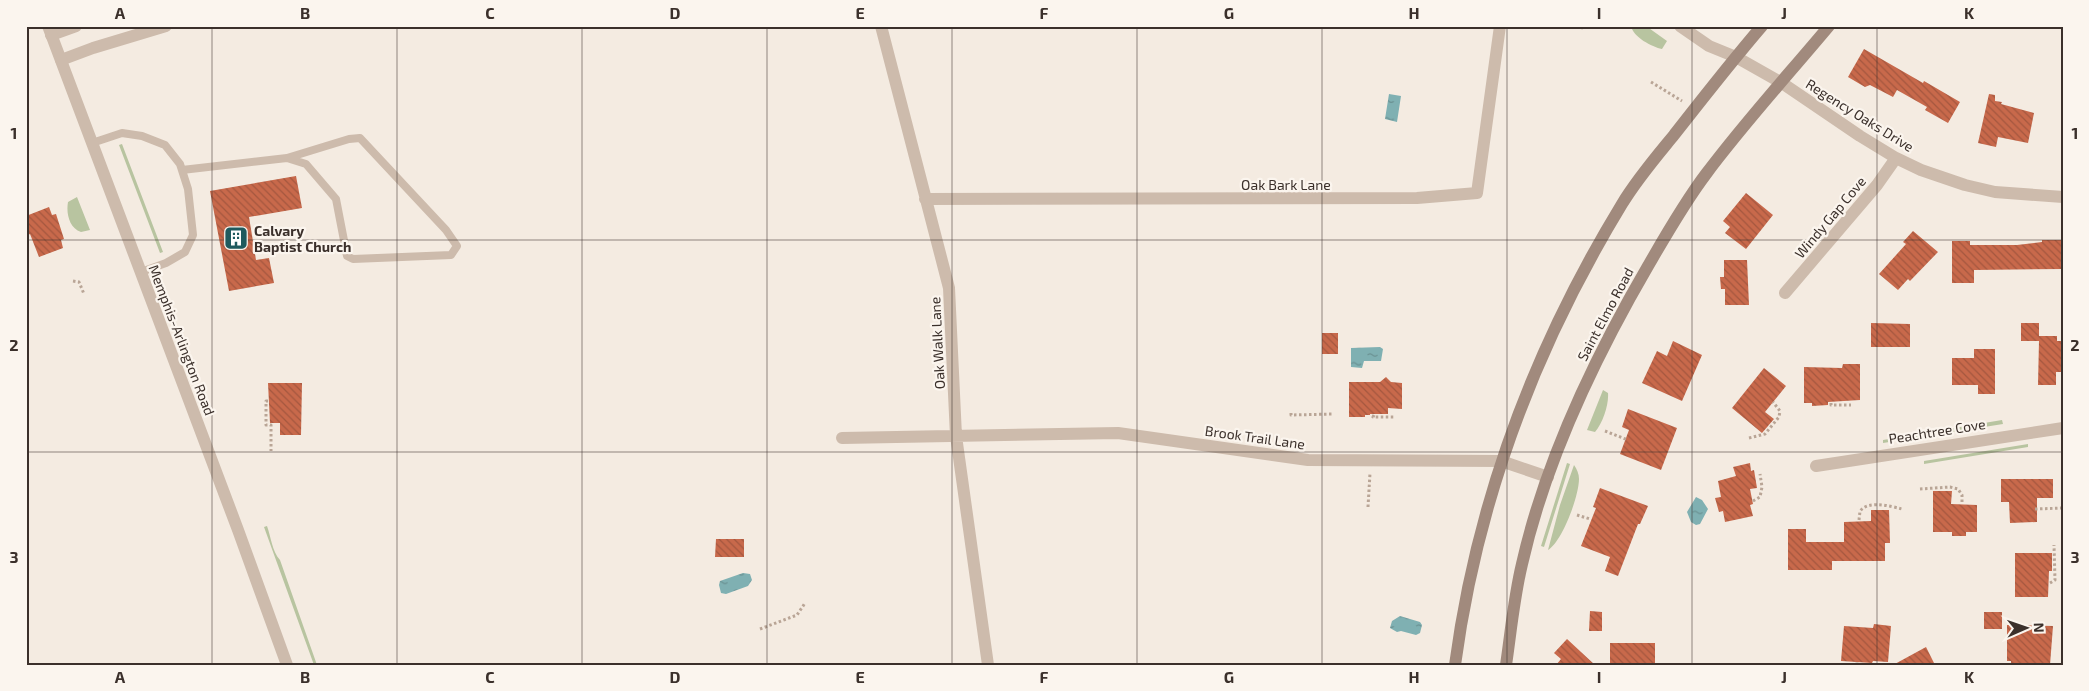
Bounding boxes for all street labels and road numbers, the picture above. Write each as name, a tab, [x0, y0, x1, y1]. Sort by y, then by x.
street label: Regency Oaks Drive	[1803, 75, 1917, 155]
street label: Windy Gap Cove	[1791, 173, 1869, 261]
street label: Oak Bark Lane	[1241, 176, 1331, 193]
street label: Memphis-Arlington Road	[145, 262, 219, 418]
street label: Saint Elmo Road	[1573, 264, 1637, 364]
street label: Oak Walk Lane	[926, 296, 948, 390]
street label: Peachtree Cove	[1887, 415, 1987, 447]
street label: Brook Trail Lane	[1204, 422, 1306, 452]

